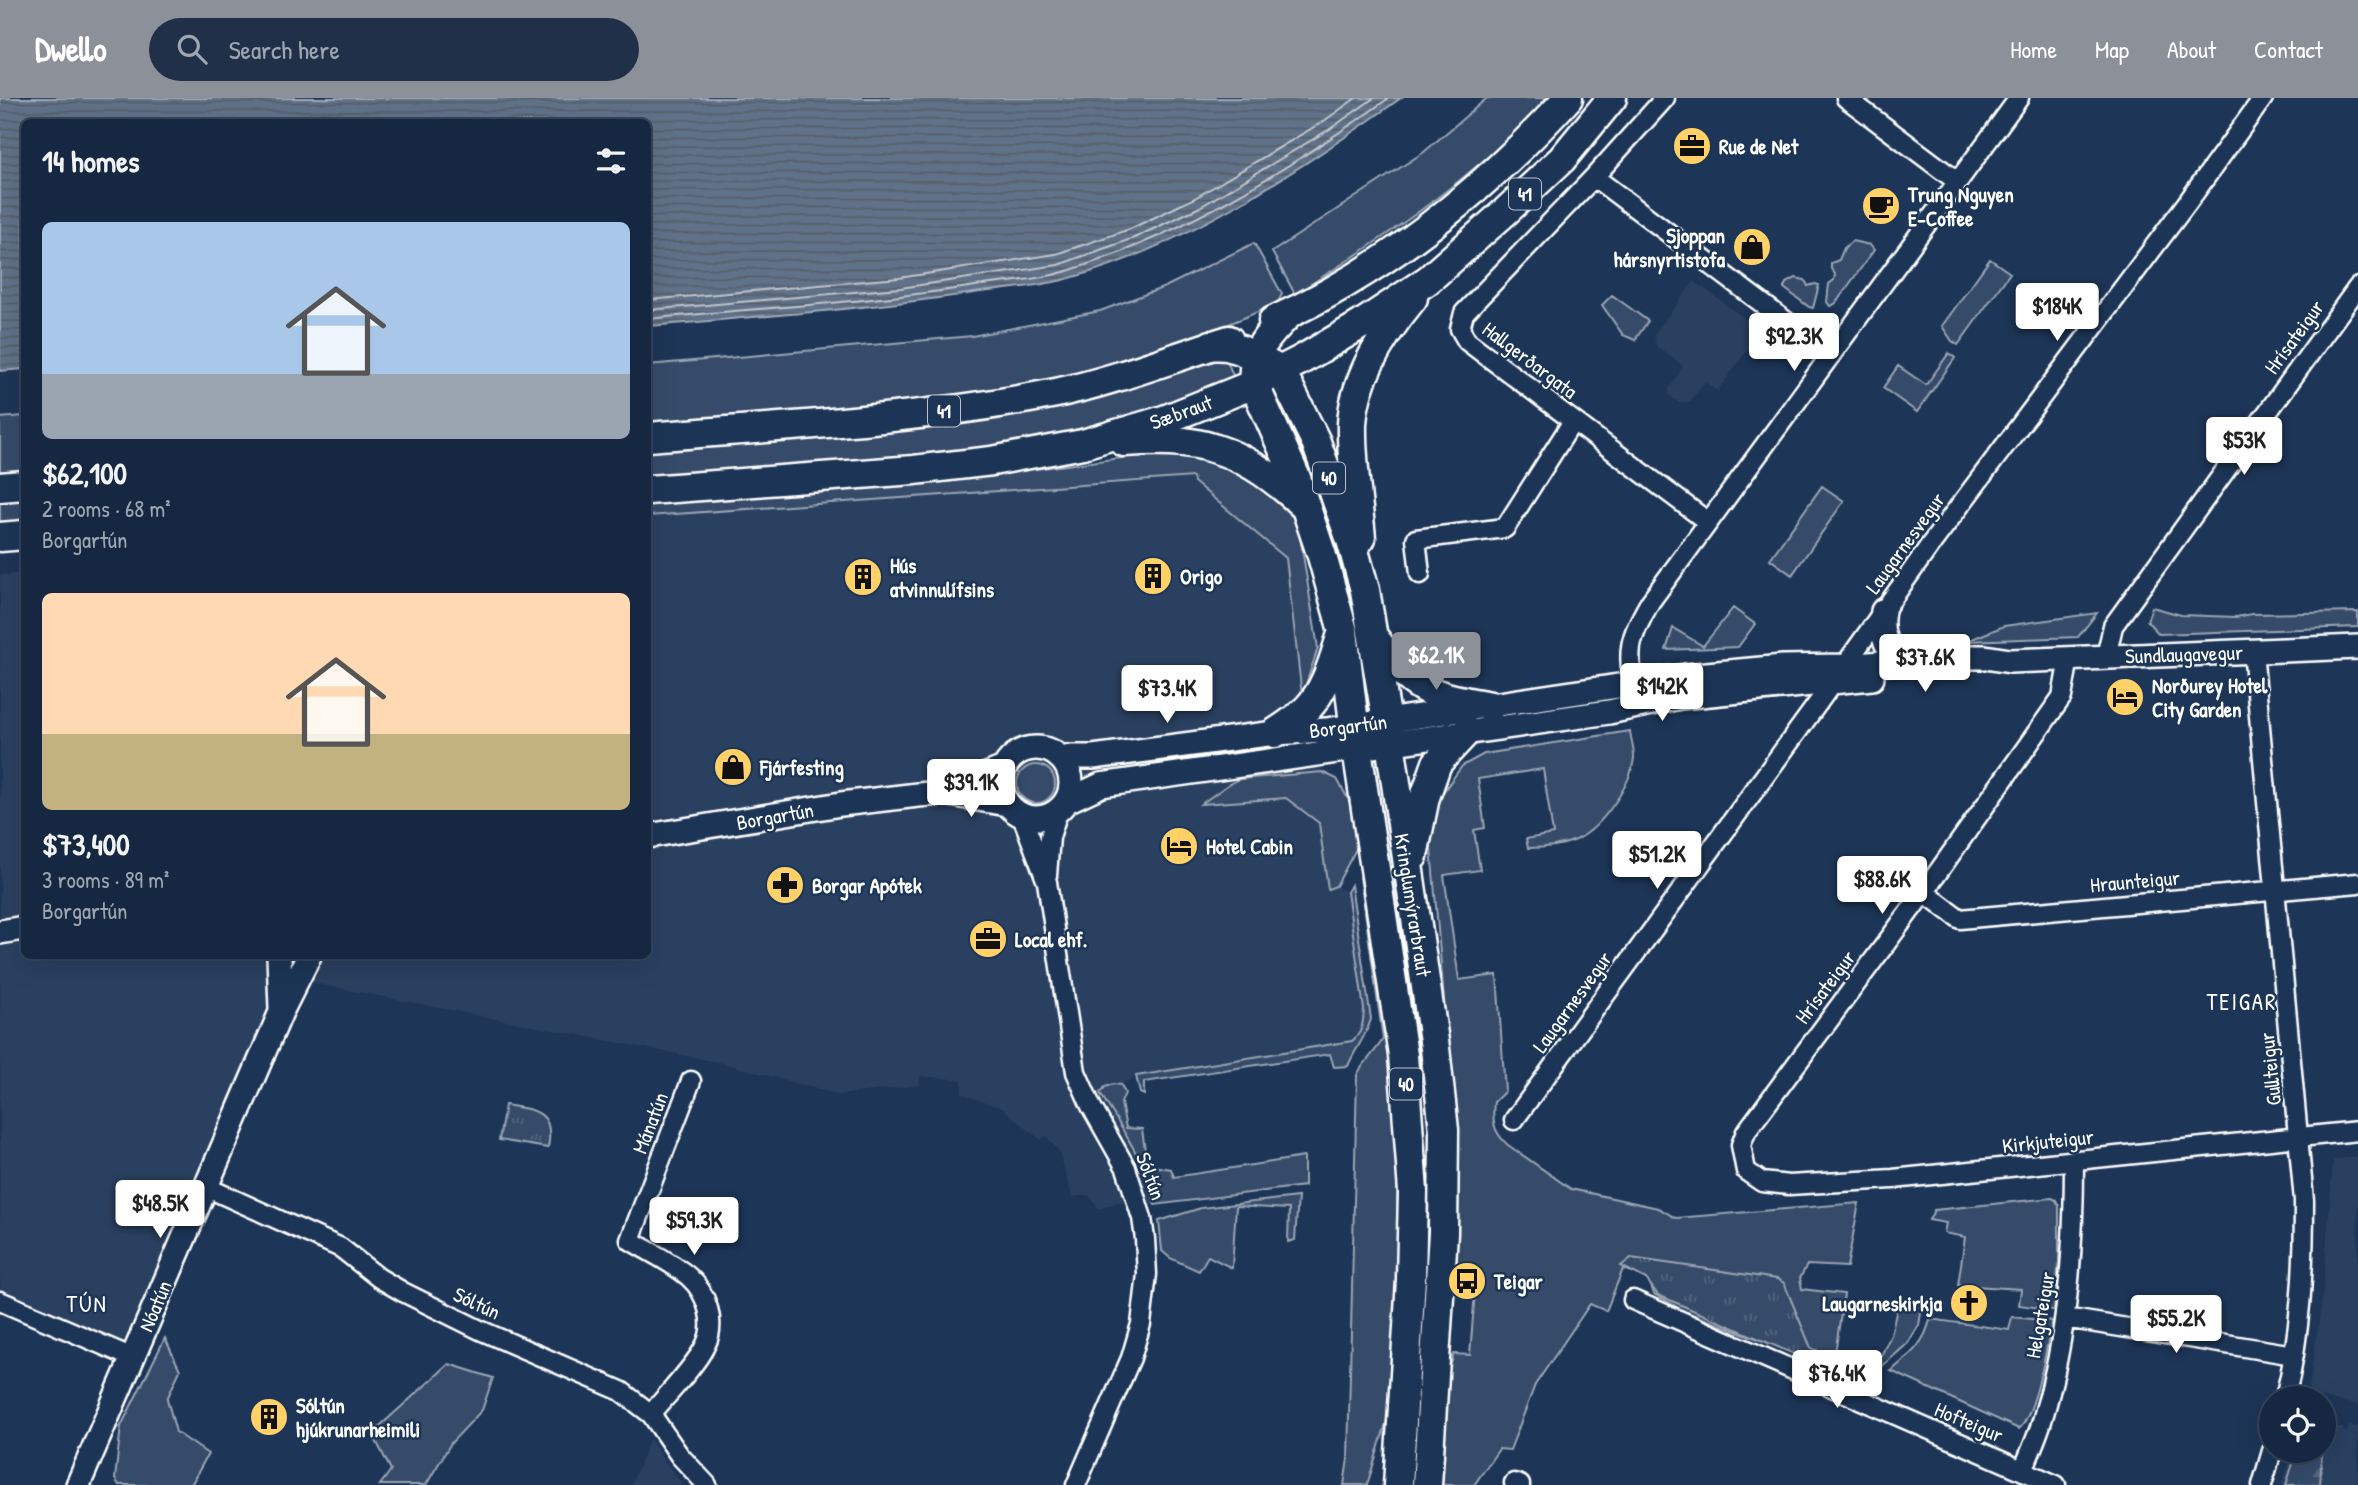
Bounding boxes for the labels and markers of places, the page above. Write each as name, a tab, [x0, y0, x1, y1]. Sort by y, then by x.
office icon: Rue de Net	[1671, 125, 1713, 167]
place label: Rue de Net	[1719, 132, 1799, 161]
place label: Trung Nguyen E-Coffee	[1907, 180, 2014, 233]
cafe icon: Trung Nguyen E-Coffee	[1860, 185, 1902, 227]
place label: Sjoppan hársnyrtistofa	[1614, 221, 1726, 275]
shop icon: Sjoppan hársnyrtistofa	[1731, 226, 1773, 268]
pin: $184K	[2008, 284, 2106, 343]
pin: $92.3K	[1737, 314, 1851, 373]
pin: $53K	[2203, 418, 2285, 477]
place label: Hús atvinnulífsins	[890, 551, 994, 604]
building icon: Origo	[1132, 555, 1174, 597]
building icon: Hús atvinnulífsins	[842, 556, 884, 598]
place label: Origo	[1180, 562, 1223, 592]
pin: $62.1K	[1379, 632, 1493, 692]
pin: $37.6K	[1868, 634, 1982, 694]
pin: $142K	[1613, 664, 1711, 723]
pin: $73.4K	[1110, 666, 1224, 725]
place label: Norðurey Hotel City Garden	[2152, 671, 2268, 725]
hotel icon: Norðurey Hotel City Garden	[2104, 676, 2146, 718]
shop icon: Fjárfesting	[712, 746, 754, 788]
place label: Fjárfesting	[759, 753, 844, 783]
pin: $39.1K	[914, 760, 1028, 819]
hotel icon: Hotel Cabin	[1158, 825, 1200, 867]
place label: Hotel Cabin	[1206, 832, 1293, 861]
pin: $51.2K	[1600, 832, 1714, 891]
pin: $88.6K	[1825, 856, 1939, 916]
pharmacy icon: Borgar Apótek	[764, 864, 806, 906]
place label: Borgar Apótek	[812, 871, 922, 901]
office icon: Local ehf.	[967, 918, 1009, 960]
place label: Local ehf.	[1015, 925, 1087, 954]
pin: $48.5K	[103, 1180, 217, 1240]
pin: $59.3K	[637, 1198, 751, 1257]
bus stop icon: Teigar	[1446, 1260, 1488, 1302]
place label: Teigar	[1493, 1267, 1543, 1297]
church icon: Laugarneskirkja	[1948, 1282, 1990, 1324]
place label: Laugarneskirkja	[1823, 1289, 1943, 1319]
pin: $55.2K	[2119, 1296, 2233, 1355]
pin: $76.4K	[1780, 1350, 1894, 1410]
place label: Sóltún hjúkrunarheimili	[296, 1391, 420, 1444]
building icon: Sóltún hjúkrunarheimili	[248, 1396, 290, 1438]

